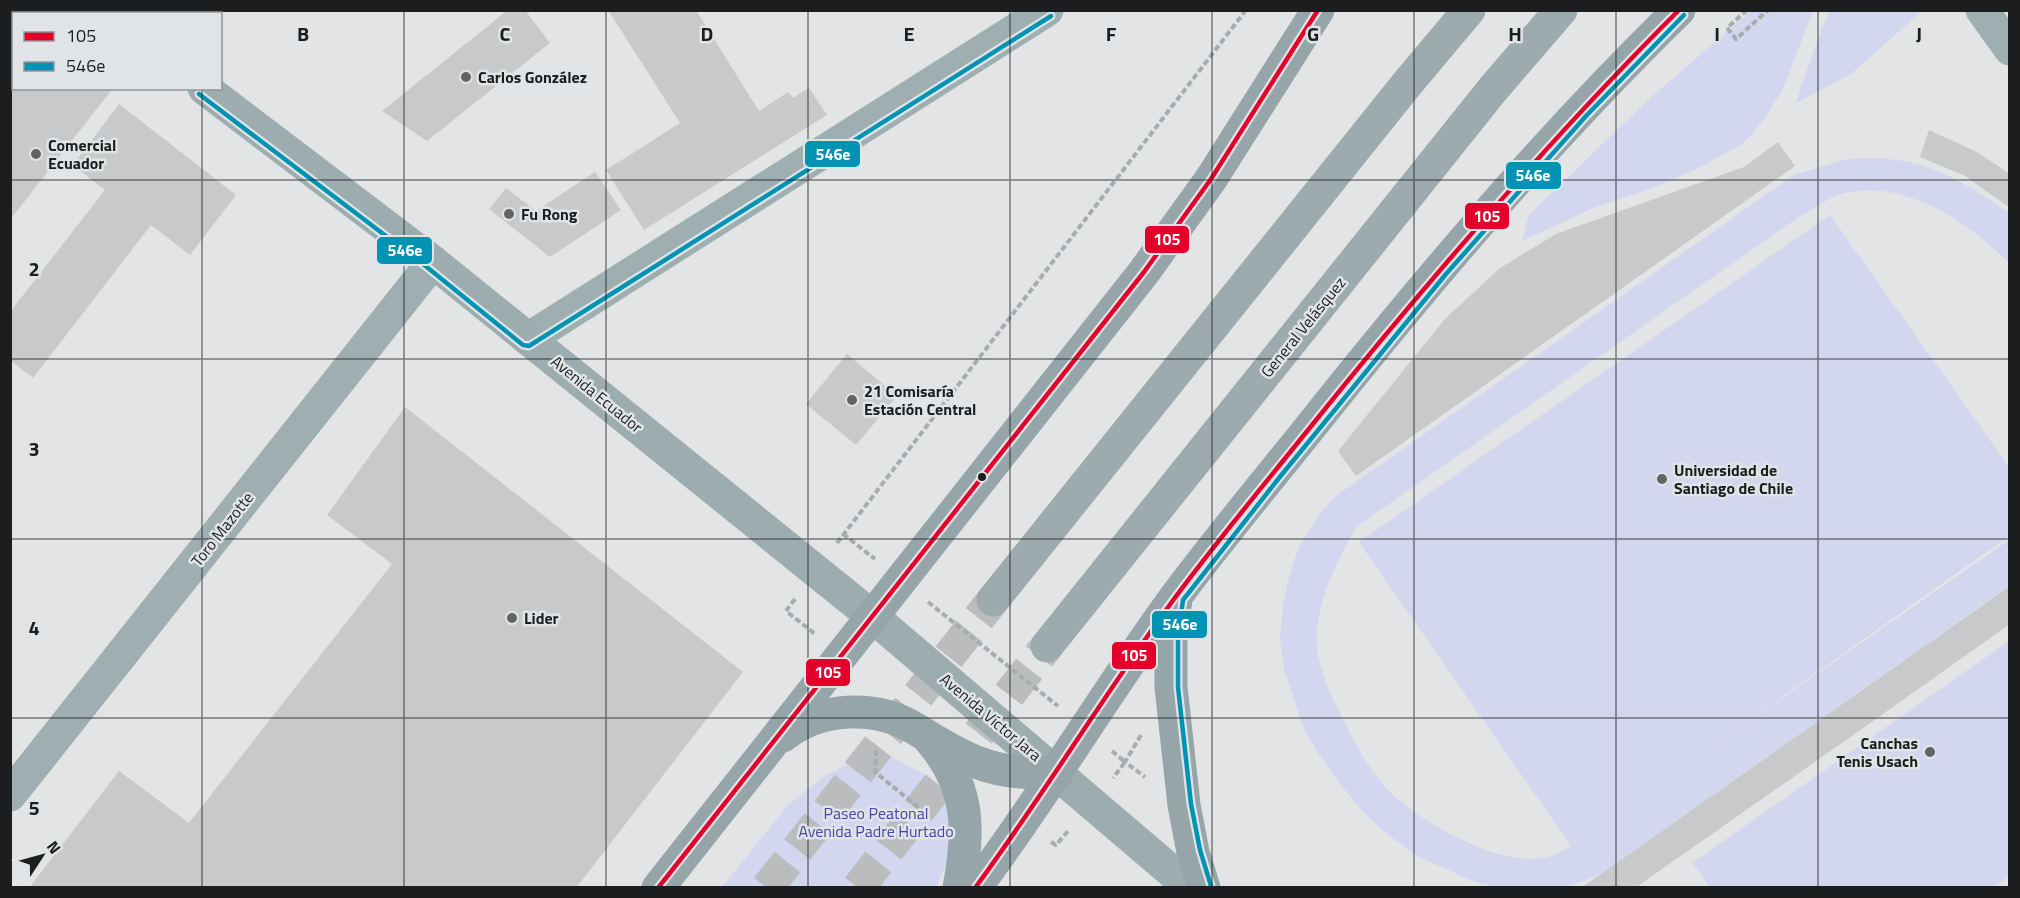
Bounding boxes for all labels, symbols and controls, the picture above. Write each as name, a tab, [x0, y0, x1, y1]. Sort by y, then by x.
legend	[12, 12, 222, 90]
text: B	[297, 18, 309, 49]
text: C	[500, 18, 511, 49]
text: D	[701, 18, 713, 49]
text: E	[903, 18, 915, 49]
text: F	[1106, 18, 1117, 49]
text: G	[1307, 18, 1319, 49]
text: H	[1508, 18, 1522, 49]
text: I	[1714, 18, 1720, 49]
text: J	[1916, 18, 1922, 49]
text: 105	[66, 22, 96, 49]
text: 546e	[66, 52, 105, 79]
place label: Carlos González	[478, 65, 587, 89]
marker: Carlos González	[459, 70, 473, 84]
place label: Comercial Ecuador	[48, 133, 116, 175]
line badge: 546e	[804, 140, 861, 168]
text: 546e	[815, 142, 851, 166]
marker: Comercial Ecuador	[29, 147, 43, 161]
line badge: 546e	[1505, 161, 1562, 190]
text: 546e	[1515, 163, 1551, 187]
place label: Fu Rong	[521, 202, 578, 226]
line badge: 105	[1464, 202, 1510, 230]
text: 105	[1474, 204, 1500, 228]
marker: Fu Rong	[502, 207, 516, 221]
line badge: 105	[1144, 225, 1190, 254]
text: 105	[1154, 227, 1180, 251]
line badge: 546e	[376, 236, 433, 265]
text: 546e	[387, 238, 423, 262]
text: 2	[28, 253, 40, 284]
street label: General Velásquez	[1255, 271, 1351, 383]
street label: Avenida Ecuador	[546, 350, 648, 439]
place label: 21 Comisaría Estación Central	[864, 379, 976, 421]
marker: 21 Comisaría Estación Central	[845, 393, 859, 407]
text: 3	[28, 433, 40, 464]
place label: Universidad de Santiago de Chile	[1674, 458, 1793, 500]
unlabelled marker	[976, 471, 988, 483]
marker: Universidad de Santiago de Chile	[1655, 472, 1669, 486]
street label: Toro Mazotte	[185, 486, 259, 572]
place label: Lider	[524, 606, 559, 630]
line badge: 546e	[1151, 610, 1208, 639]
marker: Lider	[505, 611, 519, 625]
text: 4	[28, 612, 40, 643]
text: 546e	[1162, 612, 1198, 636]
line badge: 105	[1111, 641, 1157, 670]
text: 105	[1121, 643, 1147, 667]
line badge: 105	[805, 658, 851, 687]
text: 105	[815, 660, 841, 684]
street label: Avenida Víctor Jara	[935, 667, 1047, 767]
place label: Canchas Tenis Usach	[1836, 731, 1918, 773]
marker: Canchas Tenis Usach	[1923, 745, 1937, 759]
text: 5	[28, 792, 40, 823]
park label: Paseo Peatonal Avenida Padre Hurtado	[798, 801, 954, 843]
north arrow	[12, 826, 72, 886]
text: N	[41, 836, 67, 859]

